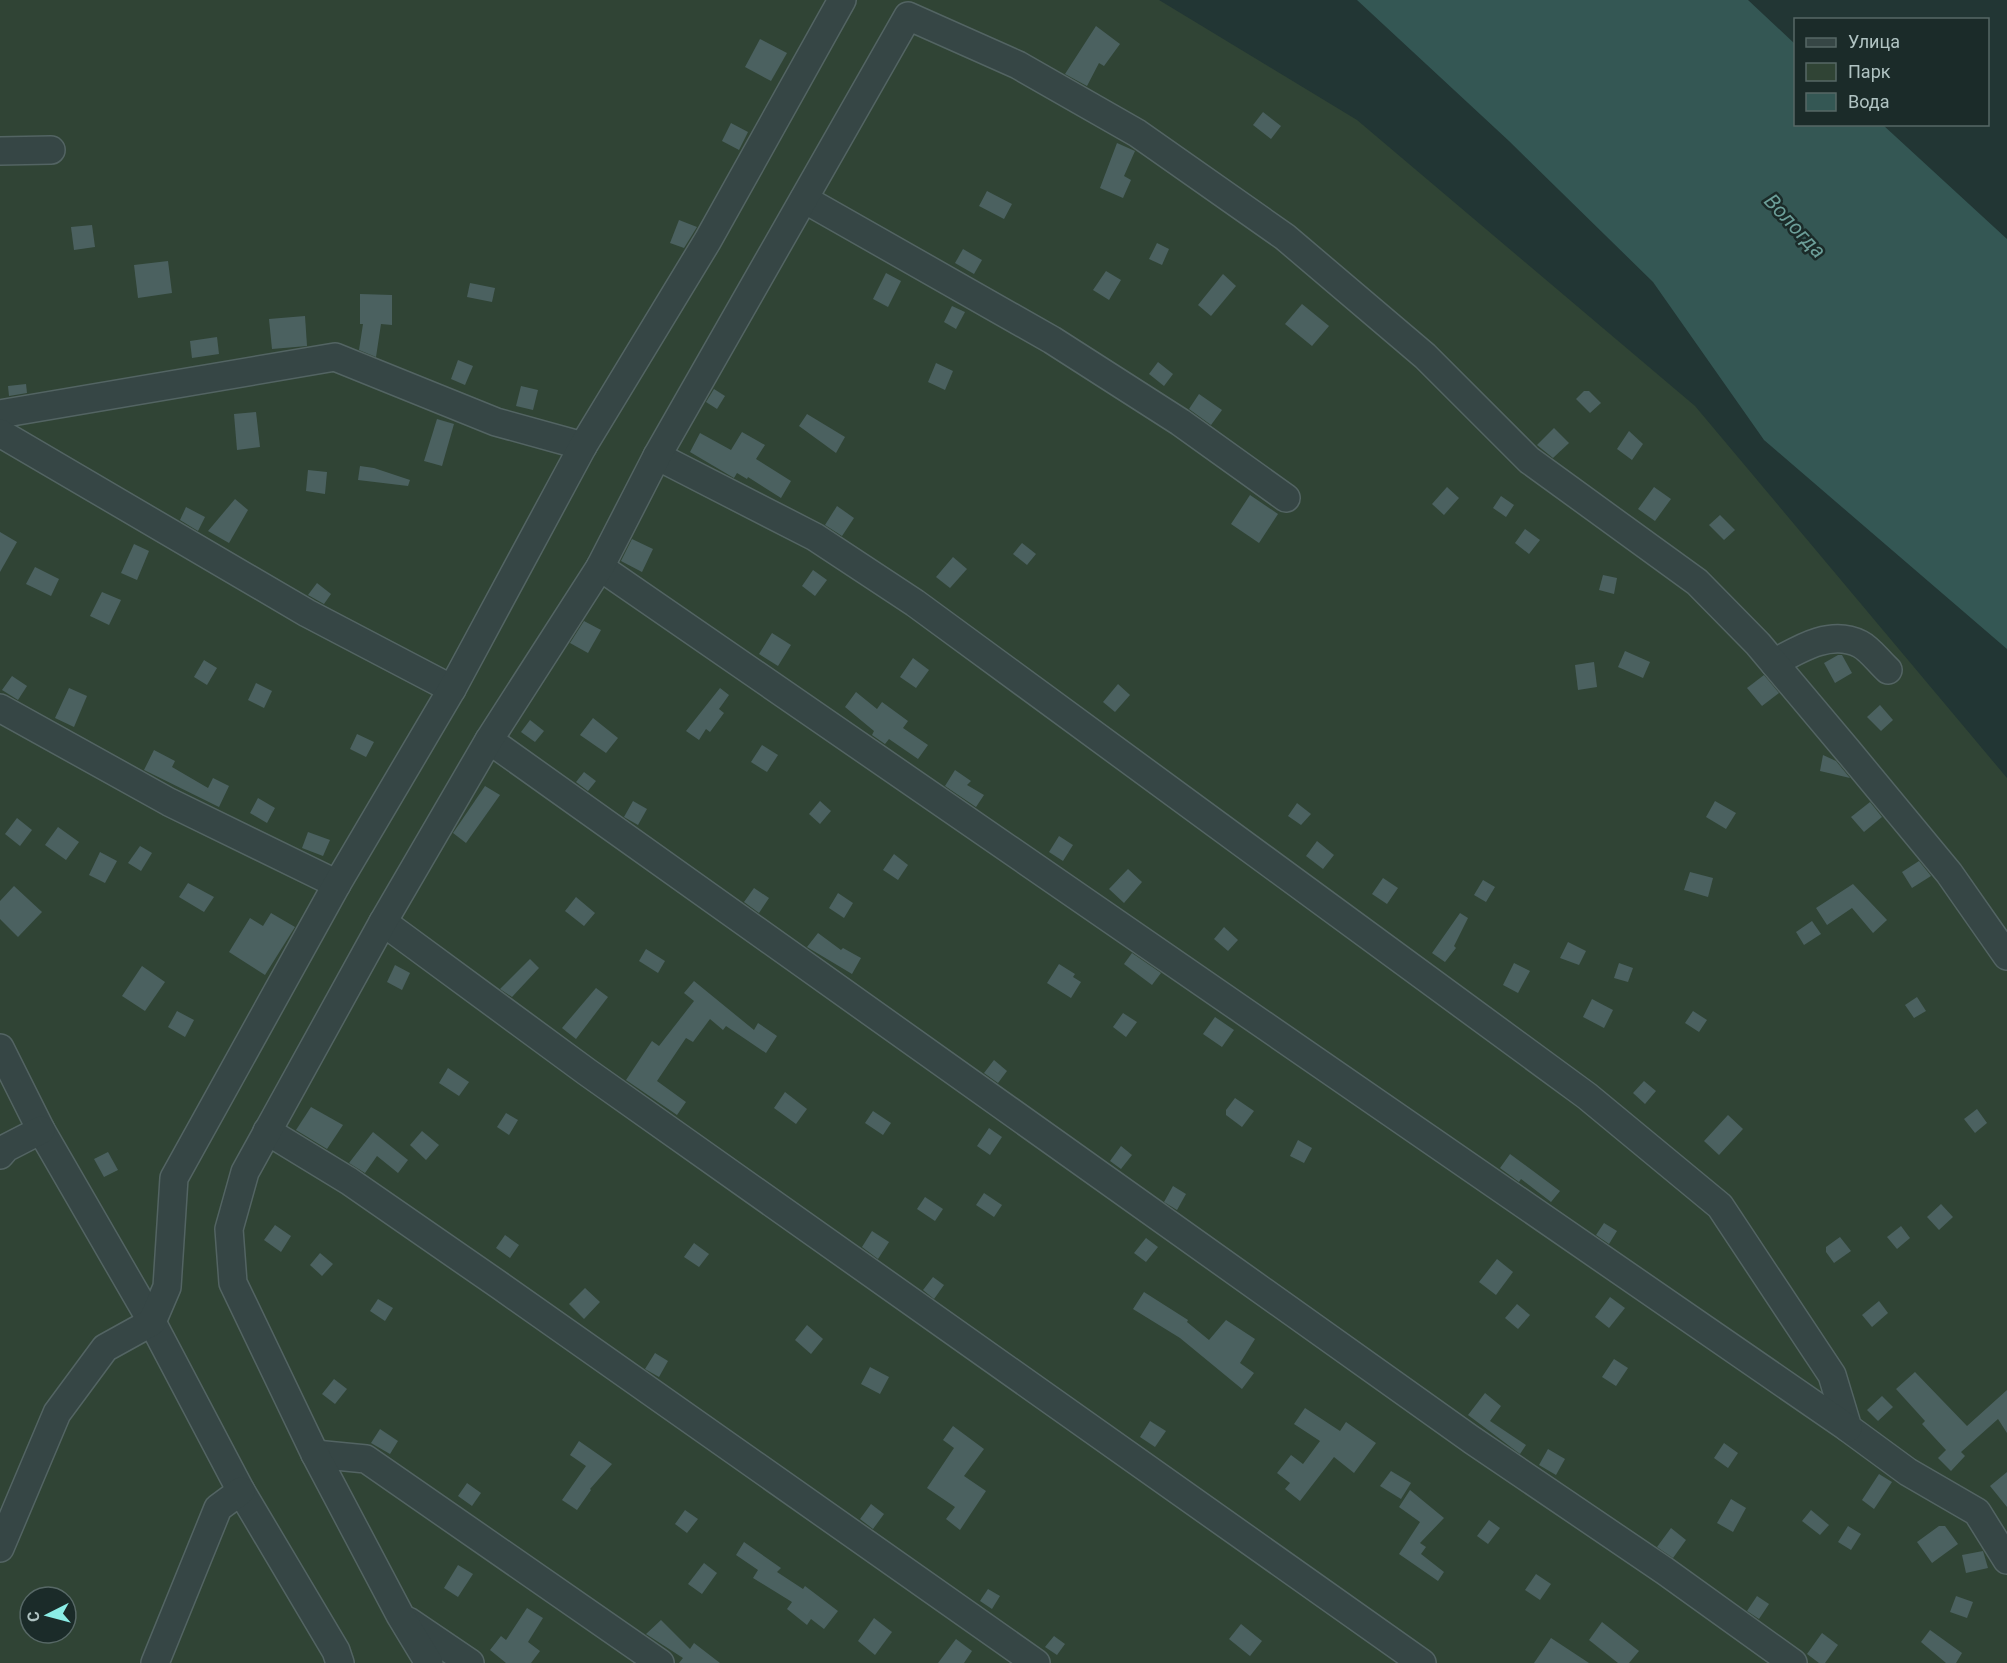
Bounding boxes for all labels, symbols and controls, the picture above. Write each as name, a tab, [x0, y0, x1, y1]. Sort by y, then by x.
legend	[1794, 18, 1989, 126]
text: Улица	[1848, 31, 1900, 52]
text: Парк	[1848, 61, 1891, 82]
text: Вода	[1848, 91, 1890, 112]
water label: Вологда	[1759, 189, 1831, 263]
north arrow	[18, 1585, 78, 1645]
text: С	[24, 1610, 44, 1623]

